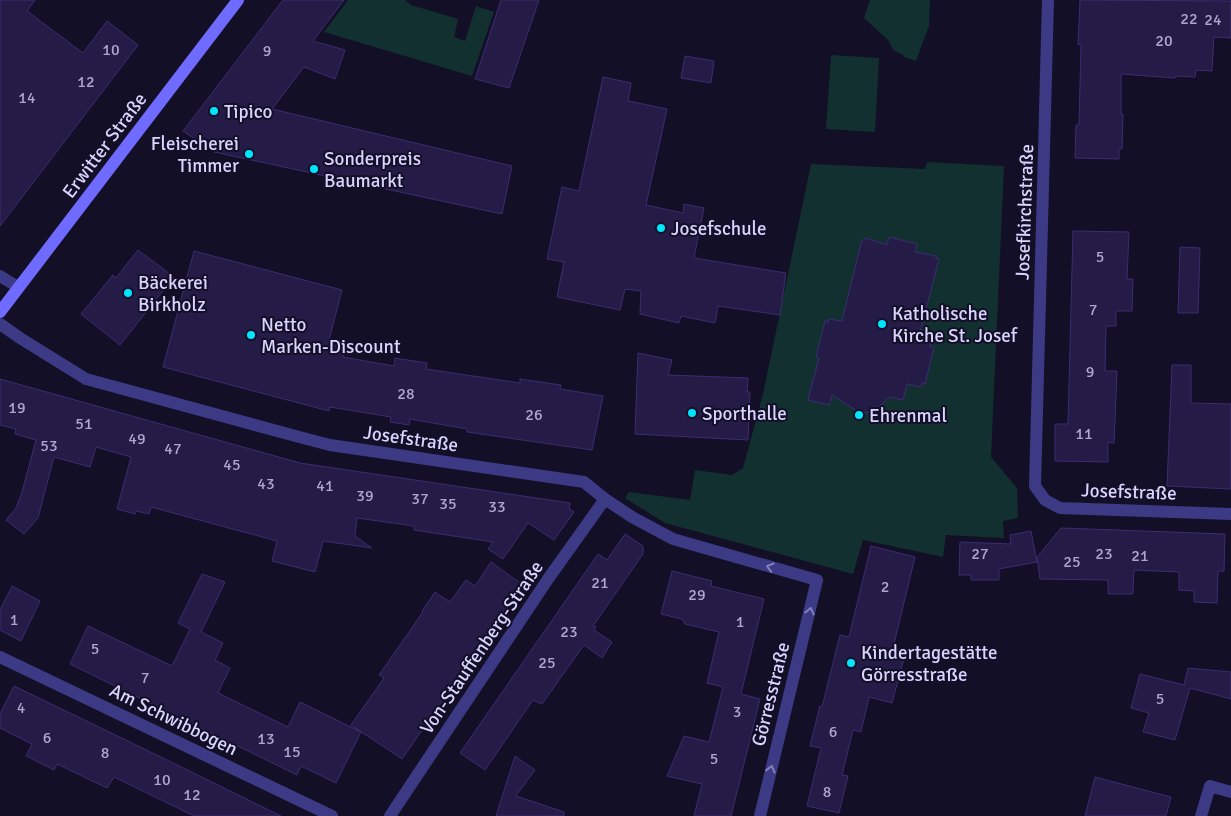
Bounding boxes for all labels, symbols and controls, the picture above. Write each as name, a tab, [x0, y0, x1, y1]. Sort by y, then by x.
house number: 22	[1180, 9, 1198, 29]
house number: 24	[1204, 10, 1222, 30]
house number: 20	[1155, 31, 1173, 51]
house number: 10	[102, 40, 120, 60]
house number: 9	[263, 41, 271, 61]
house number: 12	[77, 72, 95, 92]
house number: 14	[18, 88, 36, 108]
street label: Erwitter Straße	[57, 88, 152, 203]
place label: Tipico	[224, 100, 273, 124]
marker: Tipico	[208, 105, 220, 117]
place label: Fleischerei Timmer	[151, 132, 239, 178]
street label: Josefkirchstraße	[1011, 144, 1039, 280]
place label: Sonderpreis Baumarkt	[324, 147, 421, 193]
marker: Fleischerei Timmer	[243, 148, 255, 160]
marker: Sonderpreis Baumarkt	[308, 163, 320, 175]
place label: Josefschule	[671, 217, 767, 241]
marker: Josefschule	[655, 222, 667, 234]
house number: 5	[1096, 247, 1104, 267]
place label: Bäckerei Birkholz	[138, 271, 208, 317]
marker: Bäckerei Birkholz	[122, 287, 134, 299]
house number: 7	[1089, 300, 1097, 320]
place label: Katholische Kirche St. Josef	[892, 302, 1019, 348]
place label: Netto Marken-Discount	[261, 313, 401, 359]
marker: Katholische Kirche St. Josef	[876, 318, 888, 330]
marker: Netto Marken-Discount	[245, 329, 257, 341]
house number: 9	[1086, 362, 1094, 382]
house number: 28	[397, 384, 415, 404]
house number: 19	[8, 398, 26, 418]
place label: Sporthalle	[702, 402, 787, 426]
place label: Ehrenmal	[869, 404, 947, 428]
house number: 26	[525, 405, 543, 425]
marker: Sporthalle	[686, 407, 698, 419]
marker: Ehrenmal	[853, 409, 865, 421]
house number: 51	[75, 414, 93, 434]
street label: Josefstraße	[362, 420, 460, 458]
house number: 11	[1075, 424, 1093, 444]
house number: 49	[128, 429, 146, 449]
house number: 53	[40, 436, 58, 456]
house number: 47	[164, 439, 182, 459]
house number: 45	[223, 455, 241, 475]
house number: 43	[257, 474, 275, 494]
house number: 41	[316, 476, 334, 496]
street label: Josefstraße	[1081, 478, 1177, 506]
house number: 39	[356, 486, 374, 506]
house number: 37	[411, 489, 429, 509]
house number: 35	[439, 494, 457, 514]
house number: 33	[488, 497, 506, 517]
house number: 27	[971, 544, 989, 564]
house number: 23	[1095, 544, 1113, 564]
house number: 21	[1131, 546, 1149, 566]
house number: 25	[1063, 552, 1081, 572]
street label: Von-Stauffenberg-Straße	[415, 556, 549, 739]
one-way arrow	[766, 562, 774, 573]
house number: 21	[591, 573, 609, 593]
house number: 2	[881, 577, 889, 597]
house number: 29	[688, 585, 706, 605]
one-way arrow	[804, 606, 815, 615]
house number: 1	[10, 610, 18, 630]
house number: 1	[736, 612, 744, 632]
house number: 23	[560, 622, 578, 642]
house number: 5	[91, 639, 99, 659]
street label: Görresstraße	[746, 640, 795, 749]
place label: Kindertagestätte Görresstraße	[861, 641, 998, 687]
house number: 25	[538, 653, 556, 673]
marker: Kindertagestätte Görresstraße	[845, 657, 857, 669]
house number: 7	[141, 668, 149, 688]
street label: Am Schwibbogen	[106, 679, 241, 761]
house number: 5	[1156, 689, 1164, 709]
house number: 4	[17, 698, 26, 718]
house number: 3	[733, 702, 741, 722]
house number: 6	[829, 722, 837, 742]
house number: 6	[43, 728, 51, 748]
house number: 13	[257, 729, 275, 749]
house number: 15	[283, 742, 301, 762]
house number: 8	[101, 743, 109, 763]
house number: 5	[710, 749, 718, 769]
one-way arrow	[765, 764, 776, 773]
house number: 10	[153, 770, 171, 790]
house number: 8	[823, 782, 831, 802]
house number: 12	[183, 785, 201, 805]

